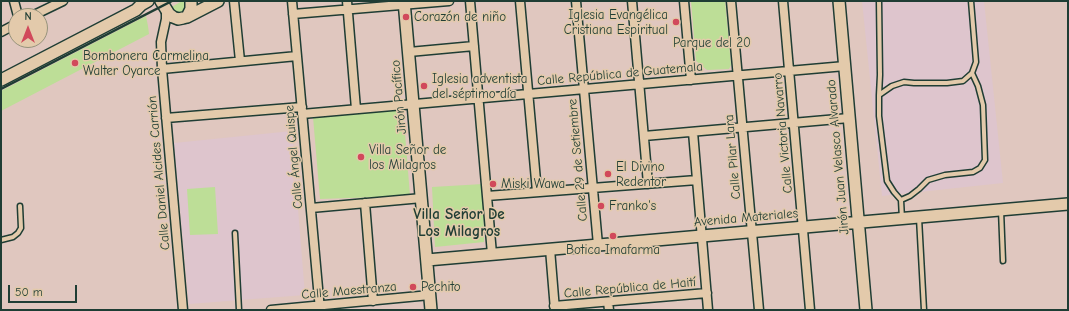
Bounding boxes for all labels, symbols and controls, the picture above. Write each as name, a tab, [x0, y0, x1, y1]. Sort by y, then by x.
place label: Iglesia Evangélica Cristiana Espiritual	[564, 7, 668, 38]
north arrow	[8, 8, 48, 48]
place label: Corazón de niño	[414, 9, 506, 25]
text: N	[24, 10, 32, 23]
marker: Corazón de niño	[401, 12, 411, 22]
marker: Iglesia Evangélica Cristiana Espiritual	[671, 17, 681, 27]
park label: Parque del 20	[673, 35, 751, 51]
place label: Bombonera Carmelina Walter Oyarce	[83, 48, 209, 79]
marker: Bombonera Carmelina Walter Oyarce	[70, 58, 80, 68]
street label: Jirón Pacífico	[388, 59, 410, 135]
street label: Calle República de Guatemala	[537, 59, 703, 89]
place label: Iglesia adventista del séptimo día	[432, 71, 527, 102]
street label: Calle Victoria Navarro	[770, 72, 796, 194]
street label: Jirón Juan Velasco Alvarado	[823, 79, 853, 235]
marker: Iglesia adventista del séptimo día	[419, 81, 429, 91]
street label: Calle Daniel Alcides Carrión	[144, 95, 174, 251]
street label: Calle 29 de Setiembre	[565, 98, 591, 222]
street label: Calle Ángel Quispe	[282, 104, 306, 210]
street label: Calle Pilar Lara	[722, 114, 744, 200]
place label: Villa Señor de los Milagros	[369, 142, 446, 173]
marker: Villa Señor de los Milagros	[356, 152, 366, 162]
place label: El Divino Redentor	[616, 159, 666, 190]
marker: El Divino Redentor	[603, 169, 613, 179]
place label: Miski Wawa	[501, 176, 565, 192]
marker: Miski Wawa	[488, 179, 498, 189]
place label: Franko's	[609, 198, 656, 214]
marker: Franko's	[596, 201, 606, 211]
district label: Villa Señor De Los Milagros	[413, 206, 505, 241]
street label: Avenida Materiales	[693, 206, 799, 230]
marker: Botica Imafarma	[608, 231, 618, 241]
place label: Botica Imafarma	[566, 242, 660, 258]
street label: Calle República de Haití	[563, 274, 697, 302]
scale bar	[10, 277, 79, 303]
street label: Calle Maestranza	[301, 279, 397, 303]
place label: Pechito	[421, 279, 461, 295]
marker: Pechito	[408, 282, 418, 292]
text: 50 m	[15, 285, 43, 299]

